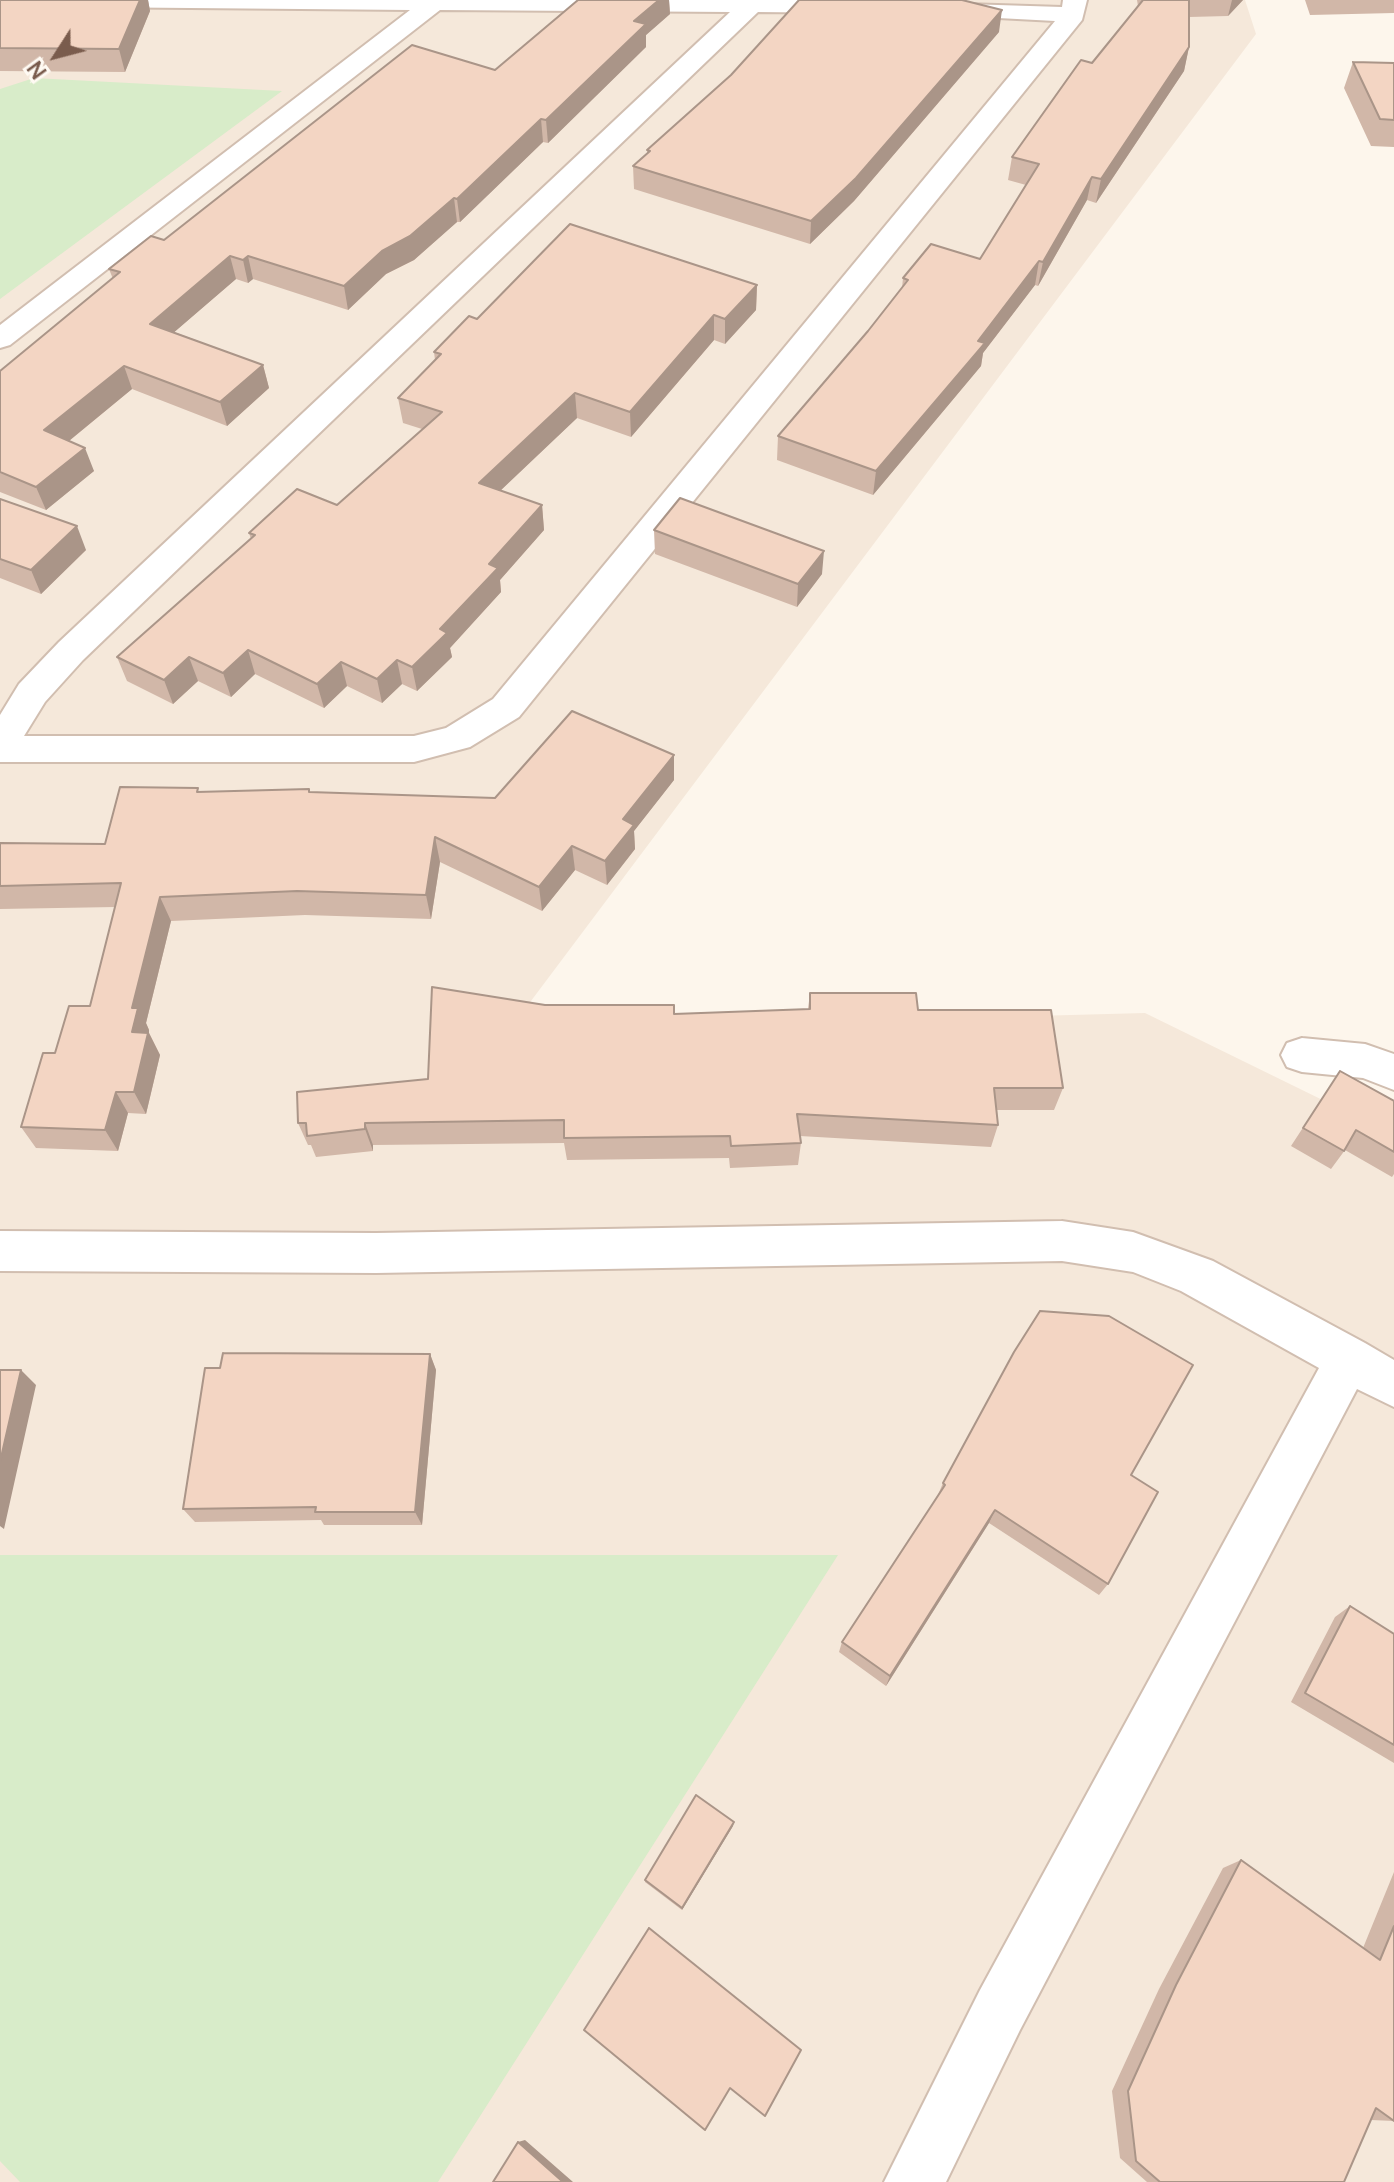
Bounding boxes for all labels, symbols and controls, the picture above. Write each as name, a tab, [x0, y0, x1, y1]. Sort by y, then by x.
north arrow	[16, 16, 96, 96]
text: N	[20, 55, 53, 85]

